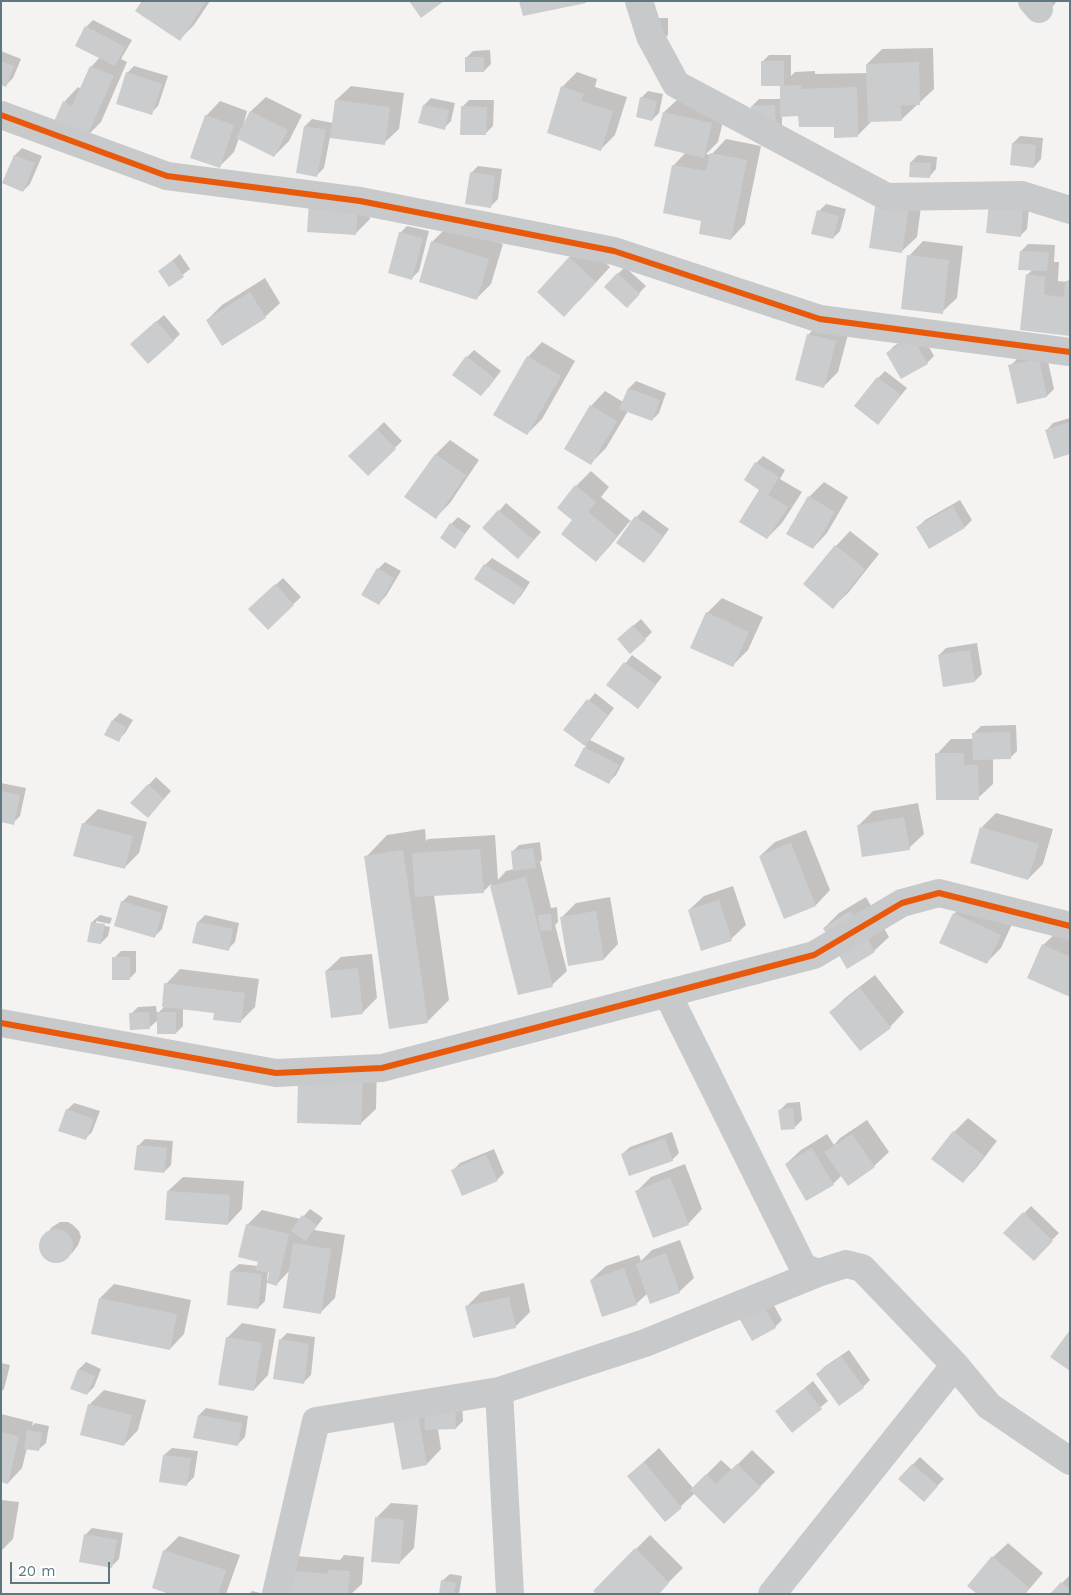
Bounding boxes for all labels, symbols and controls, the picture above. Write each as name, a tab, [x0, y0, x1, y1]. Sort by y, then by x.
scale bar	[12, 1552, 112, 1584]
text: 20 m	[18, 1562, 56, 1580]

